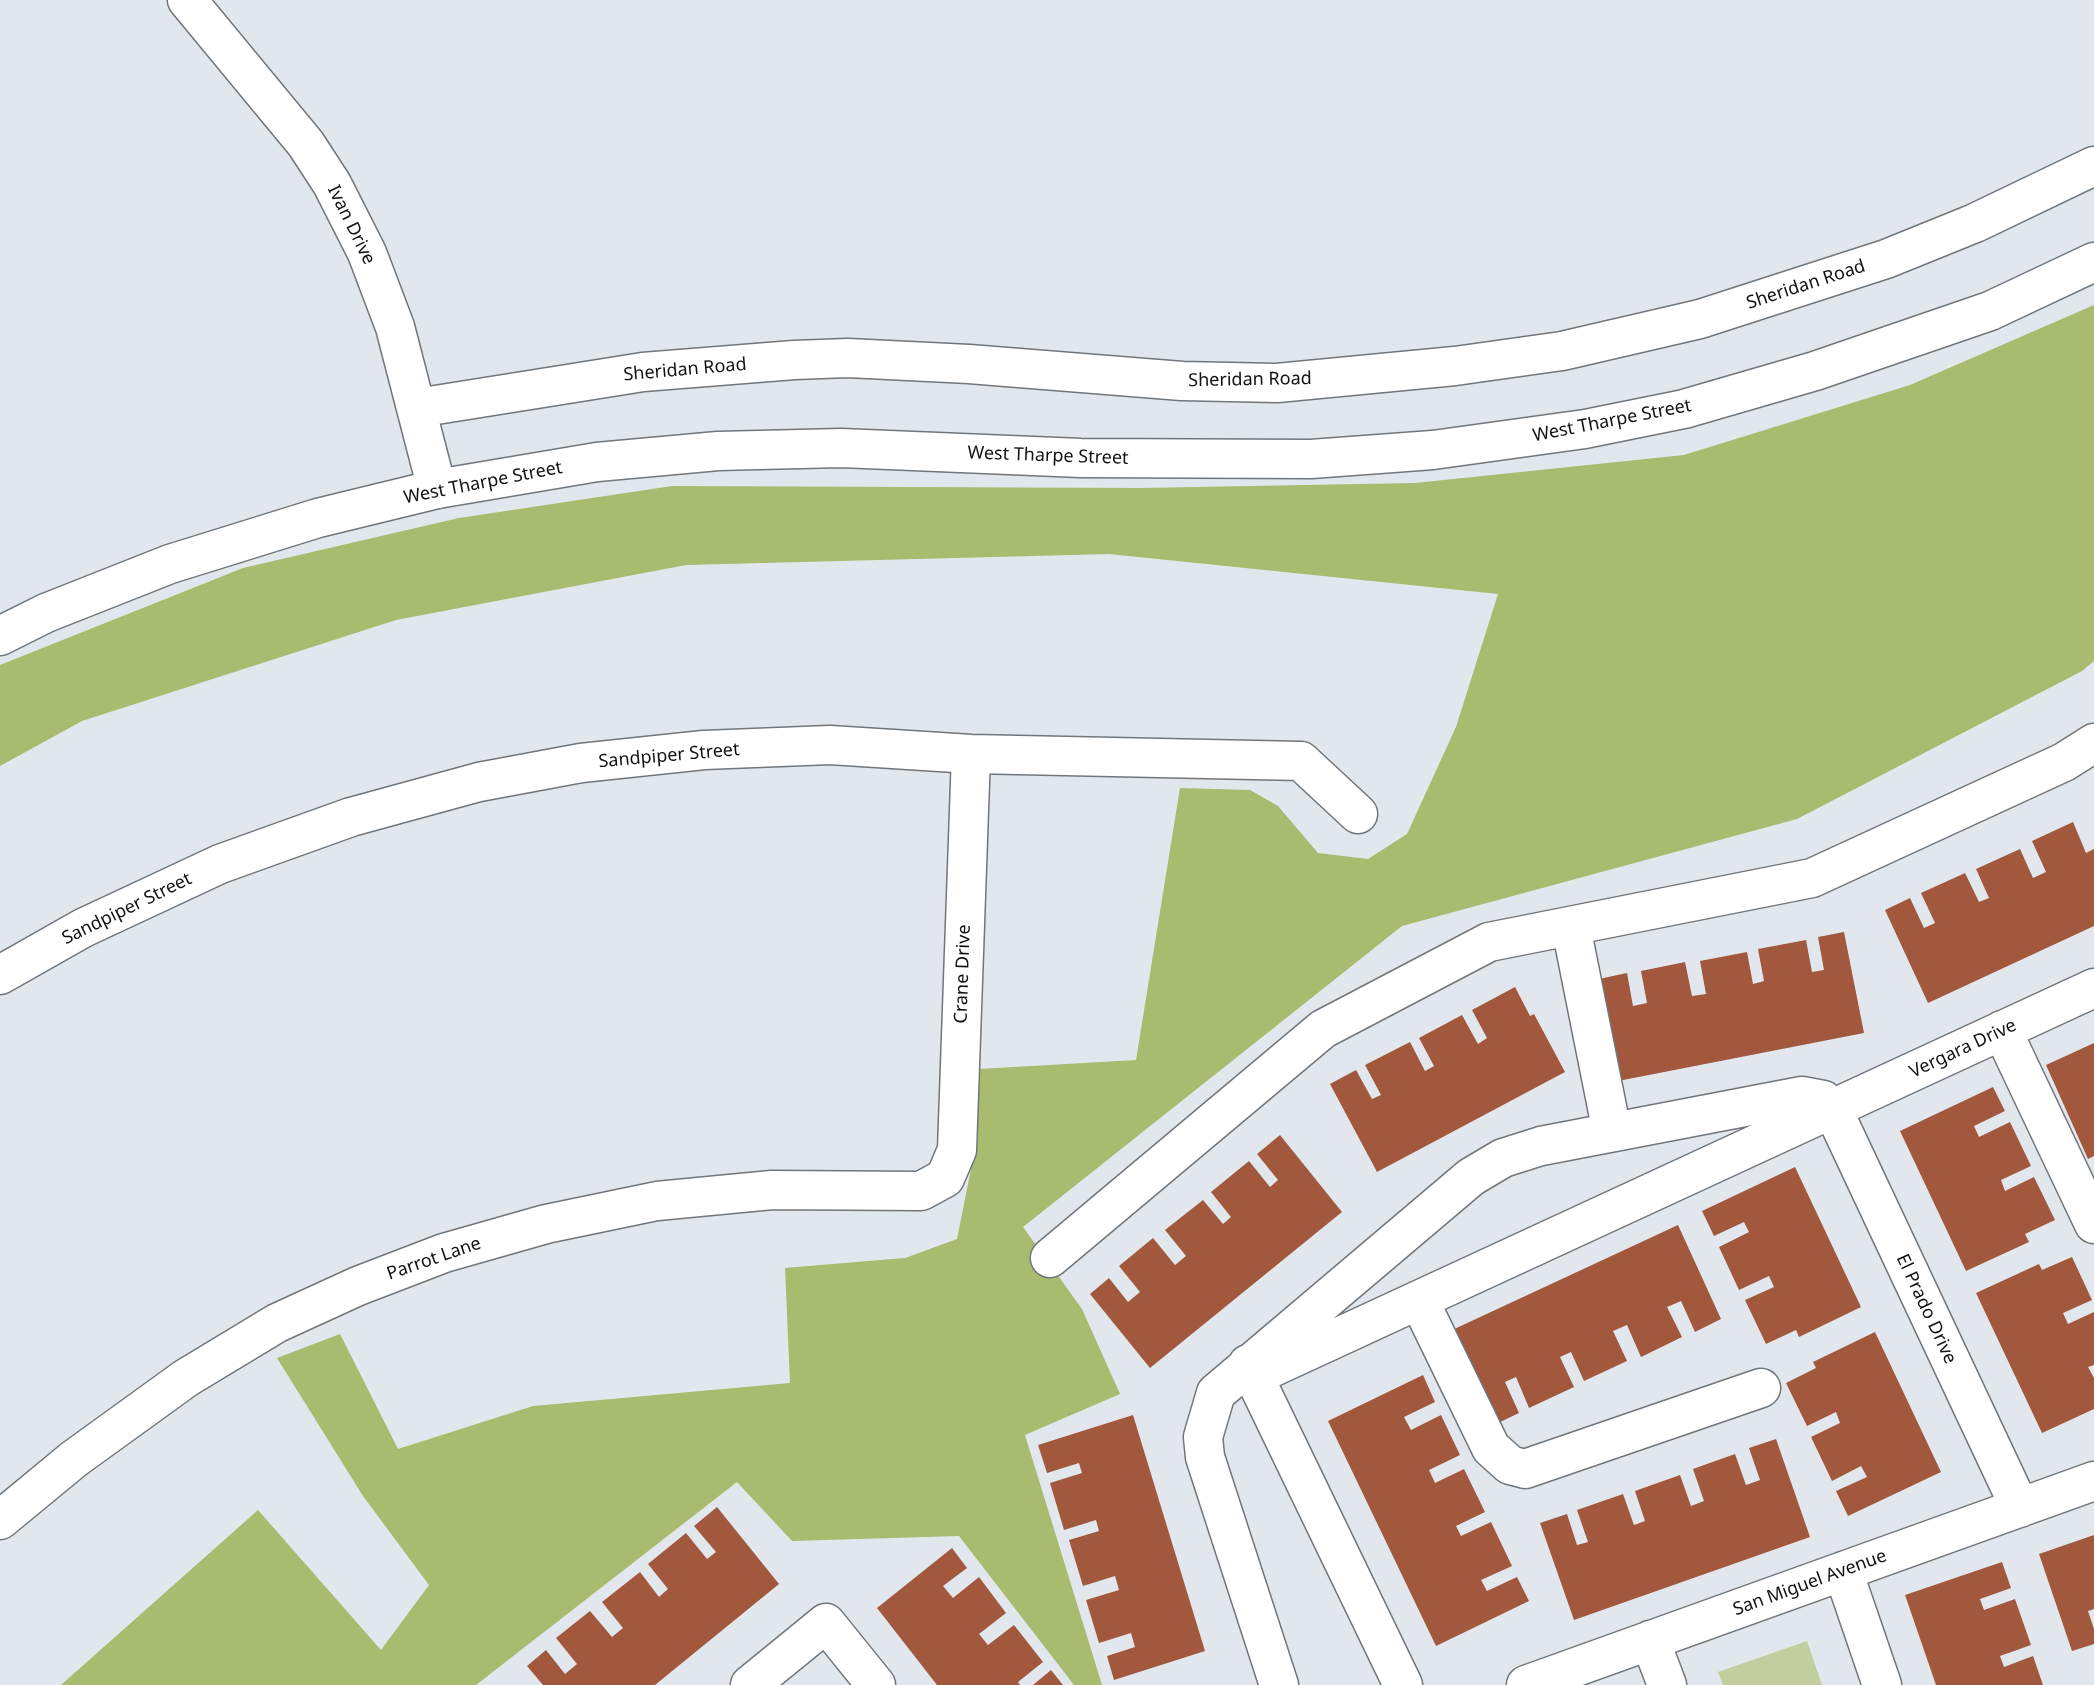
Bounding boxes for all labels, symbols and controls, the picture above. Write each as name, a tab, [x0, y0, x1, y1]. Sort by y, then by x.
street label: Ivan Drive	[323, 182, 379, 268]
street label: Sheridan Road	[1744, 256, 1868, 314]
street label: Sheridan Road	[623, 354, 747, 386]
street label: Sheridan Road	[1188, 368, 1312, 392]
street label: West Tharpe Street	[1531, 395, 1693, 447]
street label: West Tharpe Street	[967, 442, 1129, 470]
street label: West Tharpe Street	[402, 457, 564, 509]
street label: Sandpiper Street	[598, 739, 740, 773]
street label: Sandpiper Street	[59, 868, 195, 950]
street label: Crane Drive	[950, 924, 976, 1024]
street label: Vergara Drive	[1906, 1015, 2020, 1083]
street label: Parrot Lane	[384, 1233, 484, 1285]
street label: El Prado Drive	[1891, 1251, 1961, 1367]
street label: San Miguel Avenue	[1730, 1545, 1890, 1621]

